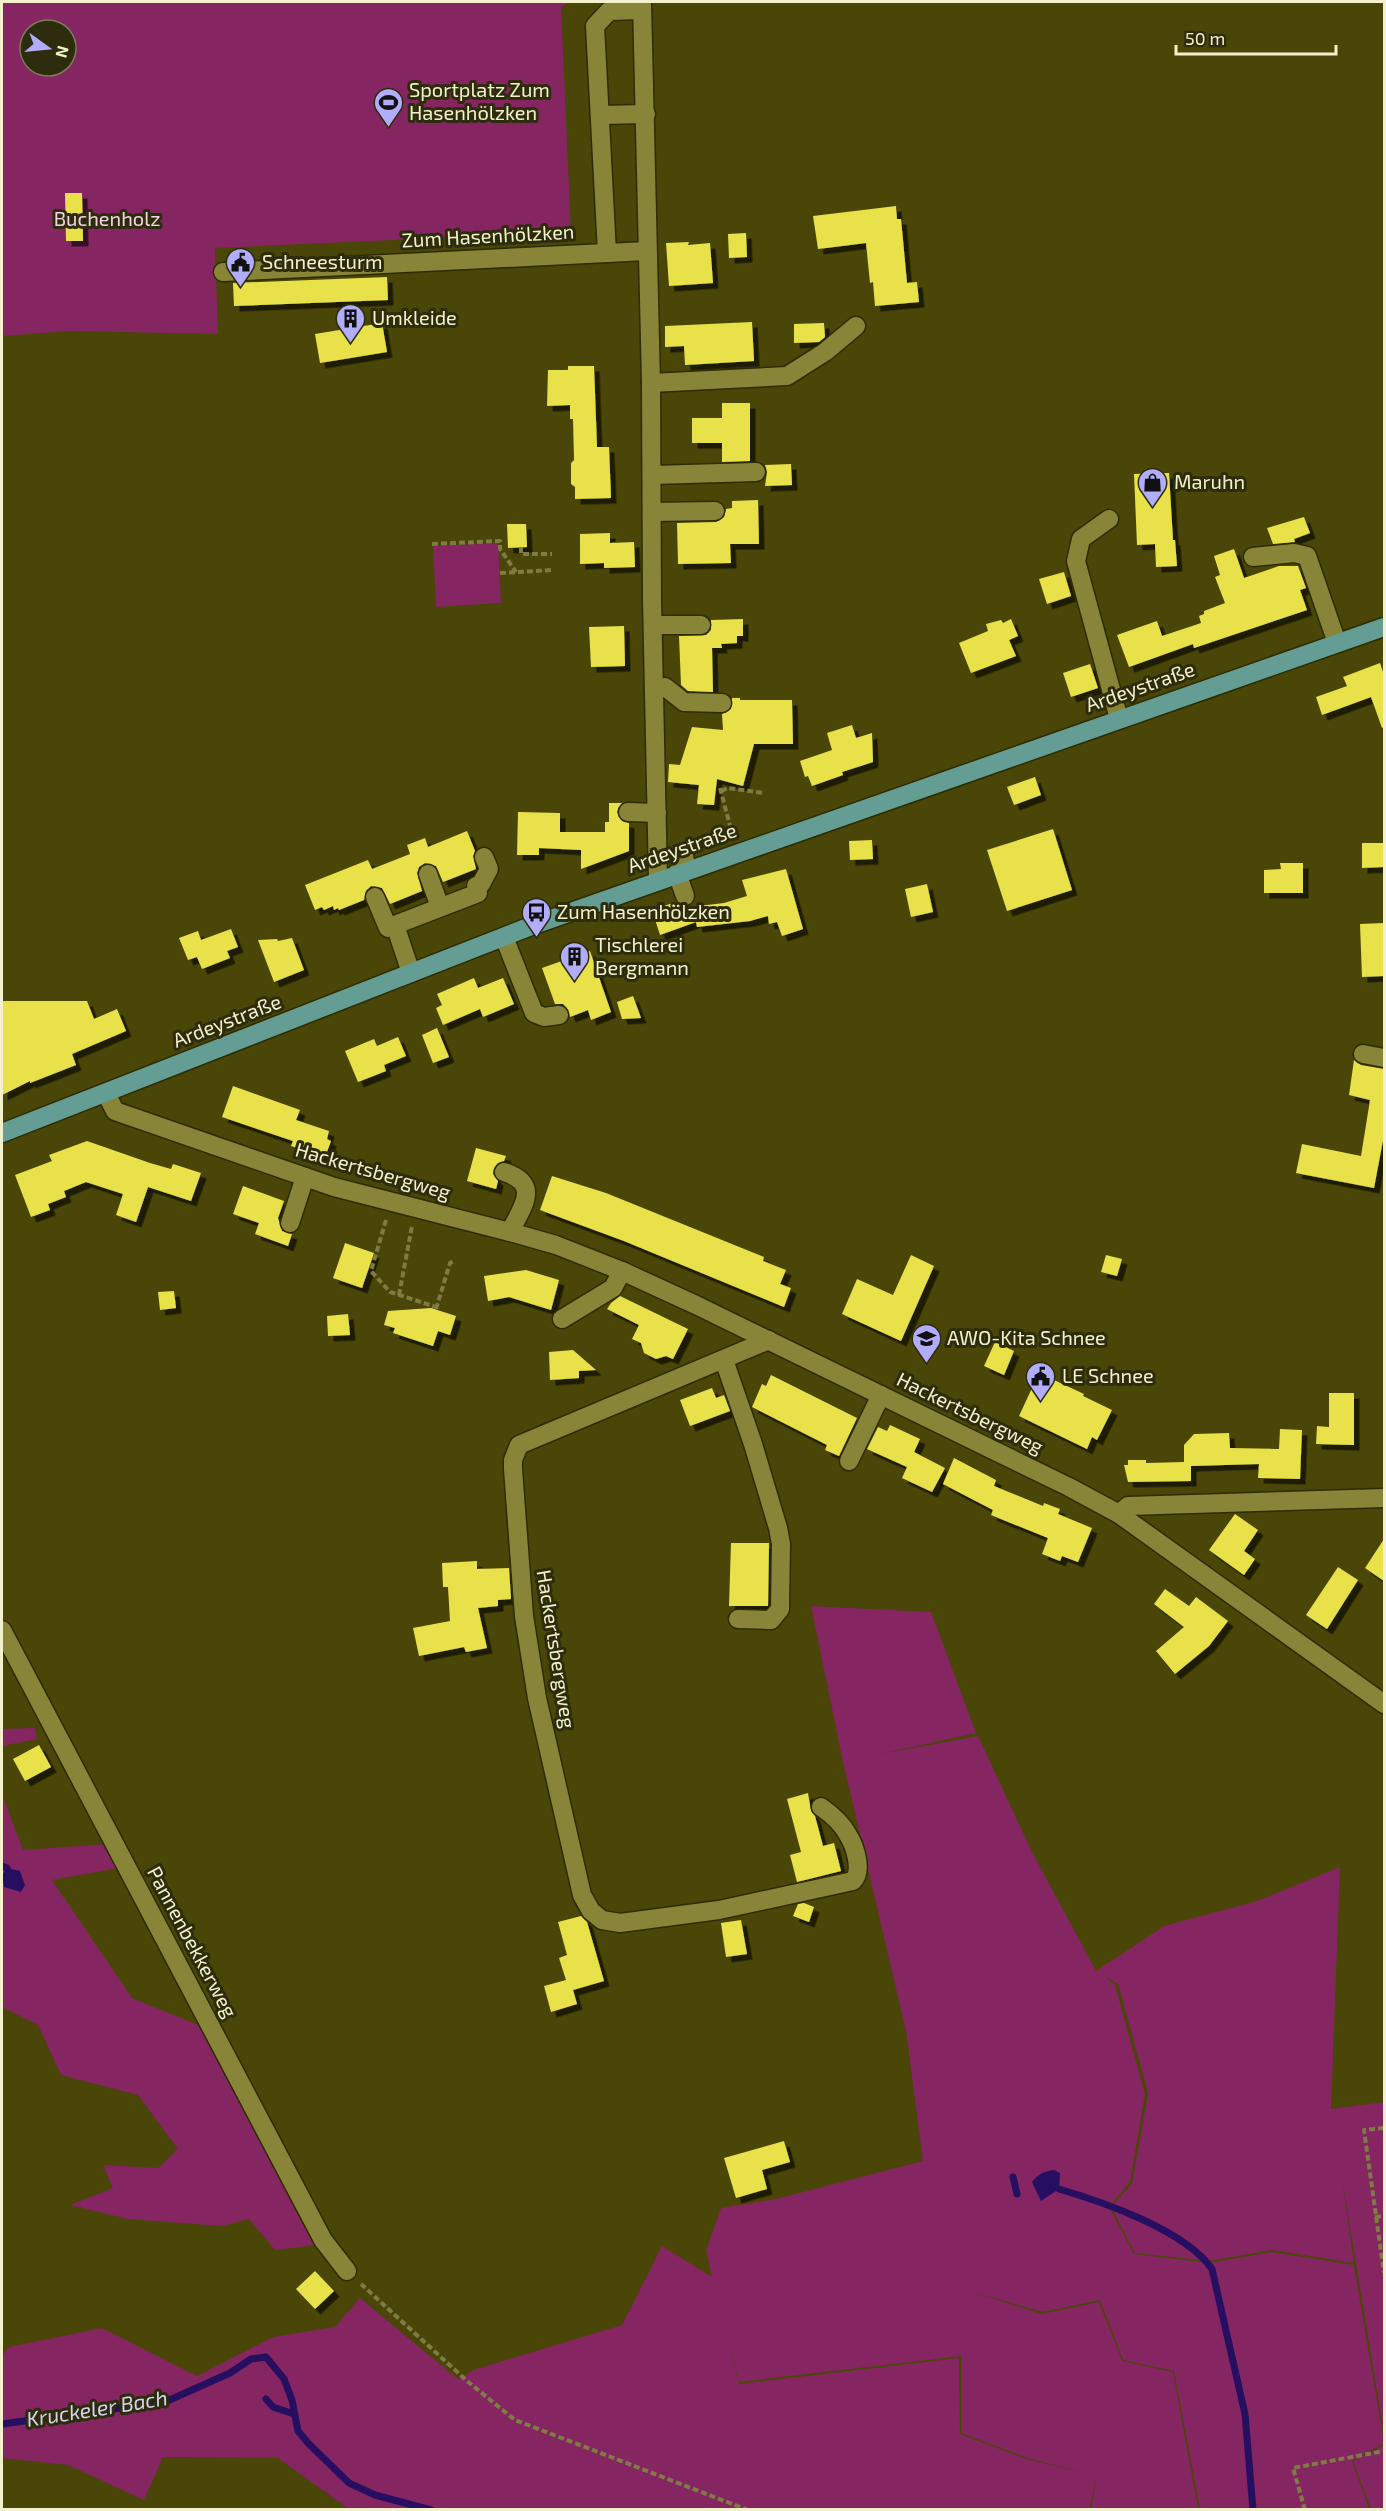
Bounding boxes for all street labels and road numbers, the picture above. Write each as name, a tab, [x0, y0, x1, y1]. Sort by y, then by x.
street label: Zum Hasenhölzken	[401, 218, 575, 252]
street label: Ardeystraße	[1082, 656, 1197, 716]
street label: Ardeystraße	[624, 817, 739, 877]
street label: Ardeystraße	[169, 988, 284, 1052]
street label: Hackertsbergweg	[293, 1136, 454, 1204]
street label: Hackertsbergweg	[893, 1366, 1048, 1458]
street label: Hackertsbergweg	[533, 1568, 581, 1730]
street label: Pannenbekkerweg	[143, 1862, 243, 2021]

